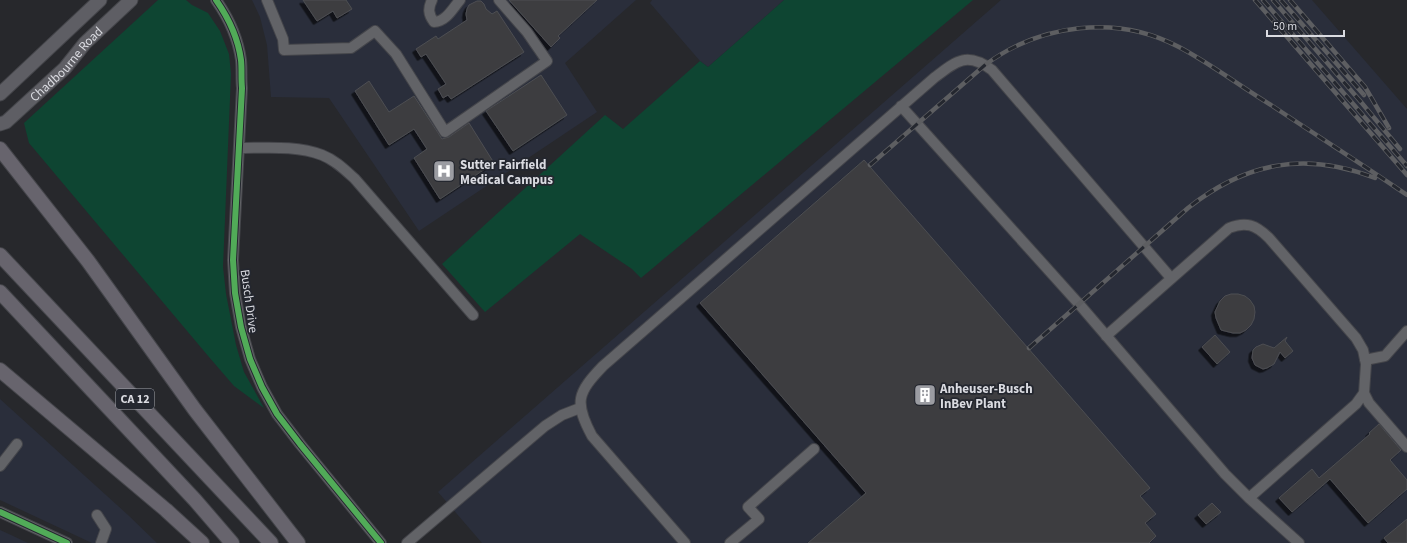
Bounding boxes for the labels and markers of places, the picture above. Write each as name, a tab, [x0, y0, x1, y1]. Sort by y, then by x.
place label: Sutter Fairfield Medical Campus	[460, 156, 553, 189]
hospital icon: Sutter Fairfield Medical Campus	[431, 158, 457, 184]
place label: Anheuser-Busch InBev Plant	[939, 380, 1033, 413]
building icon: Anheuser-Busch InBev Plant	[912, 382, 938, 408]

